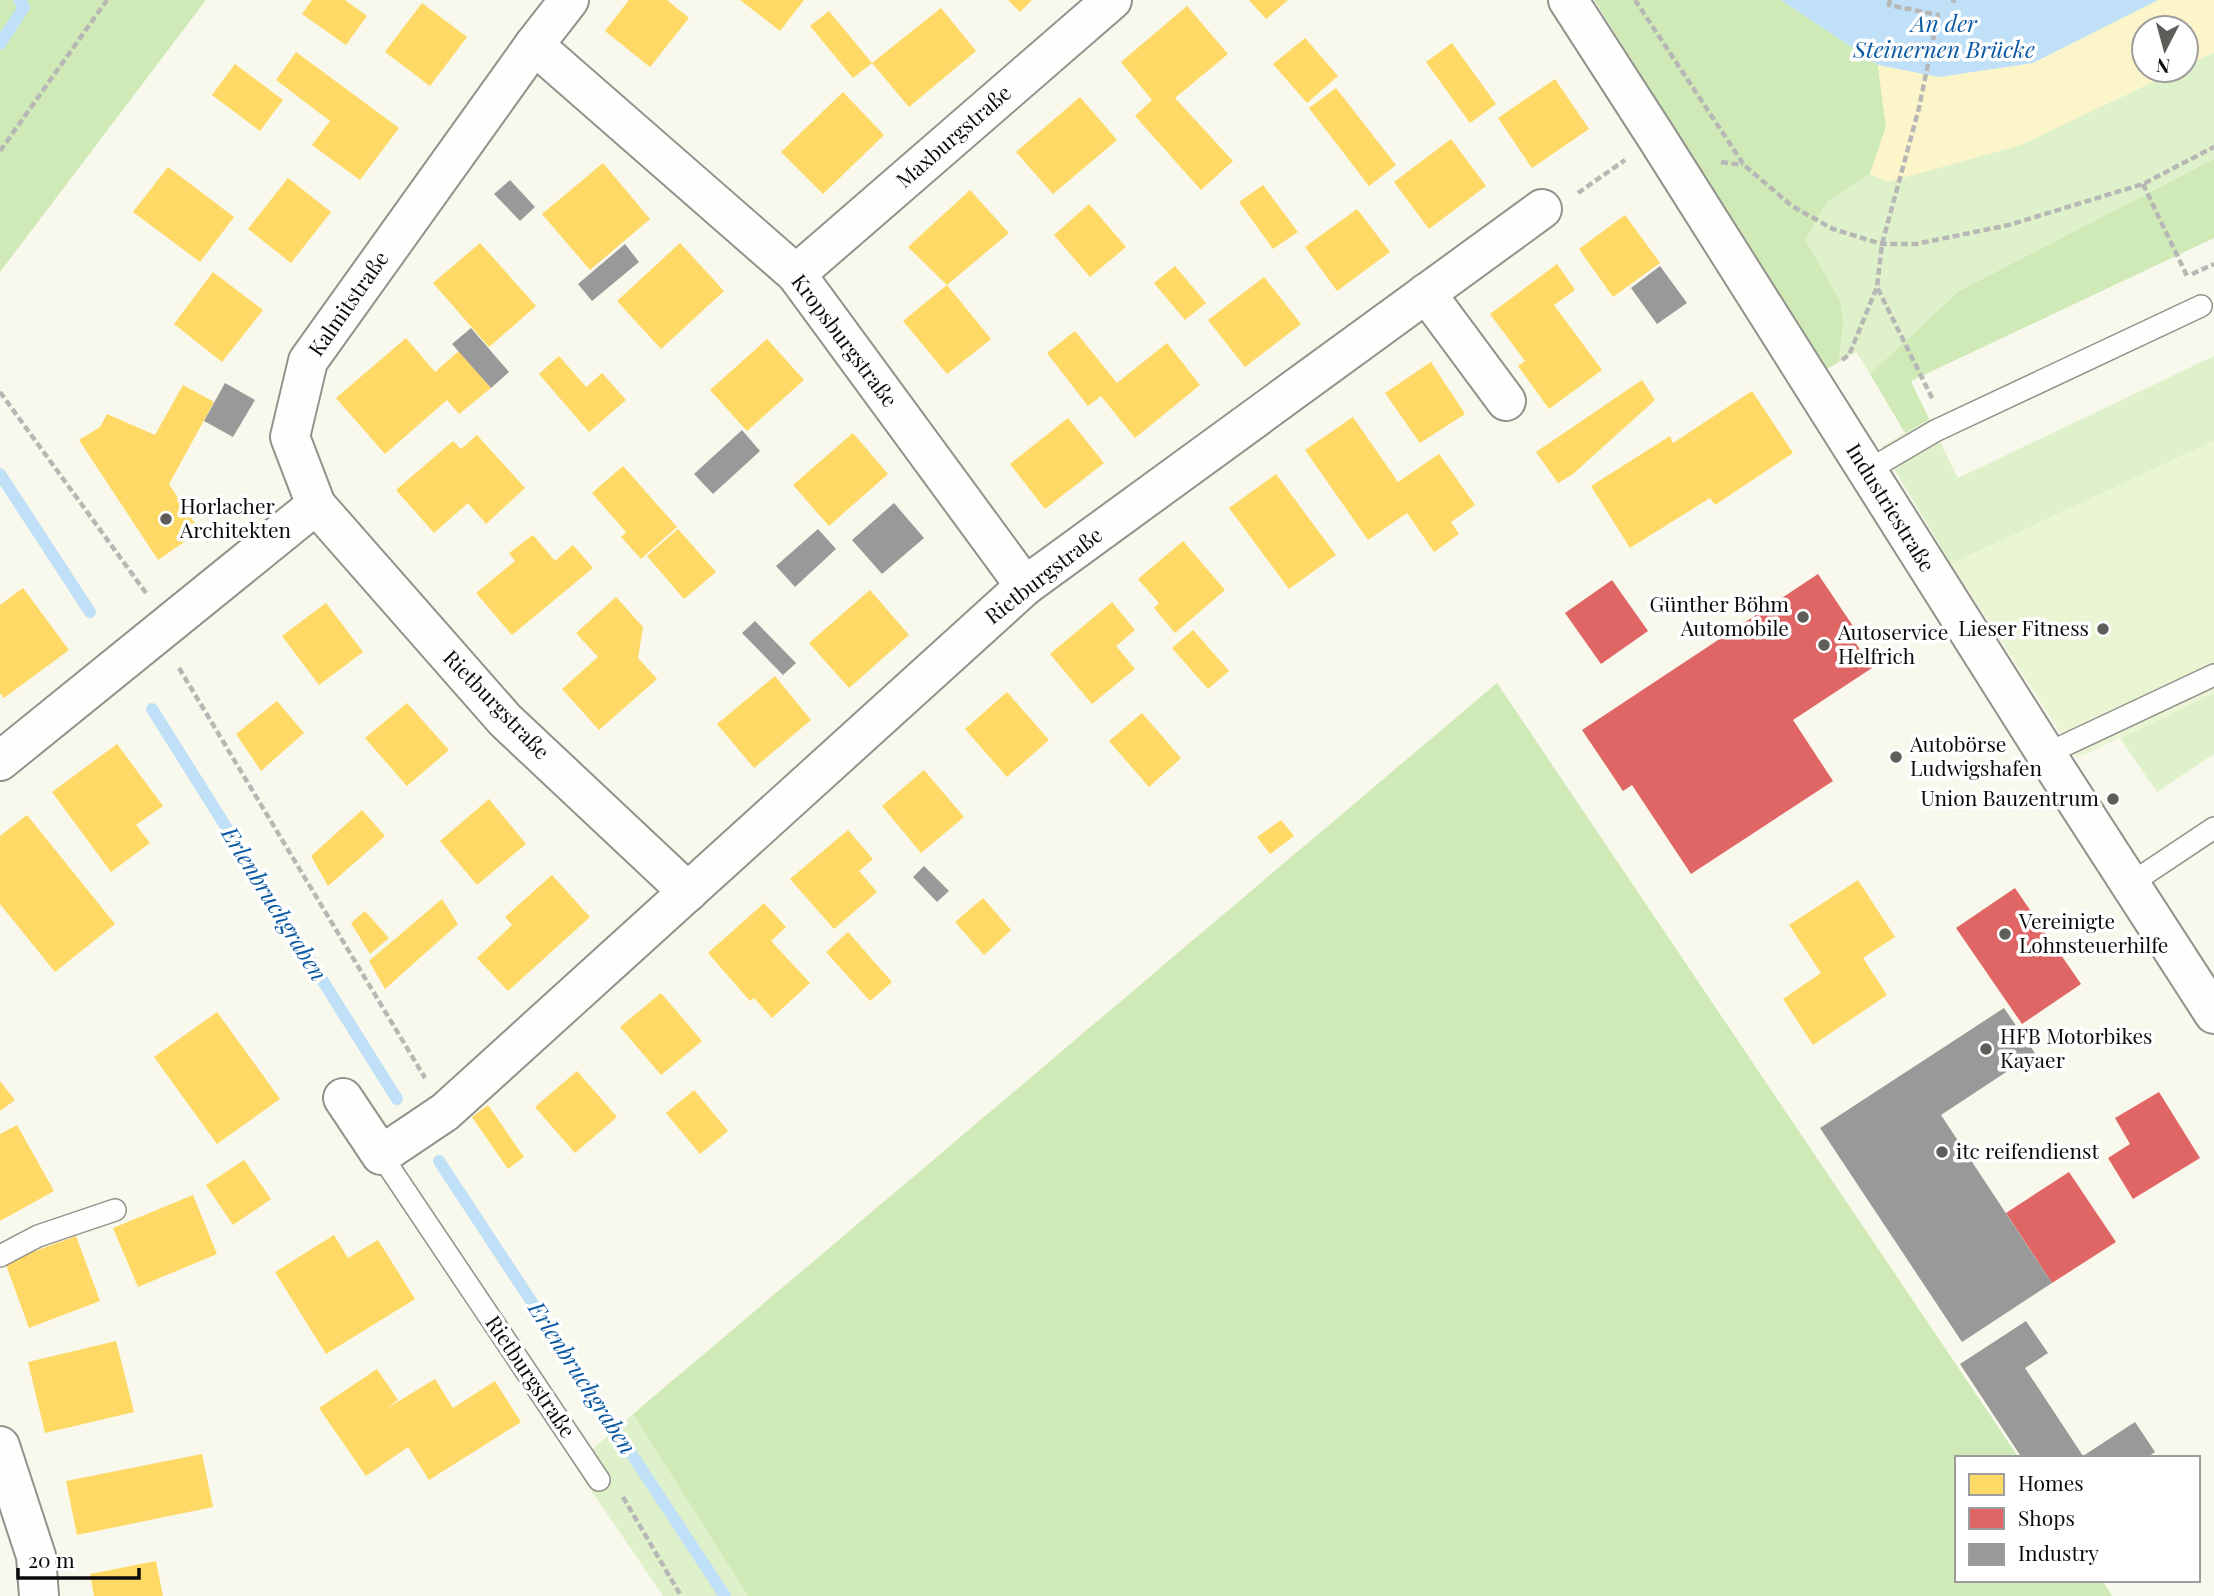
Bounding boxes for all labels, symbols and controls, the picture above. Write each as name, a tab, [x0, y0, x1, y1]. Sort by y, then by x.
water label: An der Steinernen Brücke	[1852, 7, 2035, 64]
north arrow	[2130, 14, 2200, 84]
text: N	[2155, 53, 2171, 81]
street label: Maxburgstraße	[889, 78, 1016, 193]
street label: Kalmitstraße	[301, 245, 394, 361]
street label: Kropsburgstraße	[786, 268, 905, 412]
street label: Industriestraße	[1841, 437, 1942, 576]
place label: Horlacher Architekten	[179, 491, 292, 543]
marker: Horlacher Architekten	[158, 511, 174, 527]
street label: Rietburgstraße	[978, 520, 1107, 629]
place label: Günther Böhm Automobile	[1650, 589, 1789, 641]
marker: Günther Böhm Automobile	[1795, 609, 1811, 625]
place label: Lieser Fitness	[1958, 613, 2089, 641]
place label: Autoservice Helfrich	[1837, 617, 1948, 669]
marker: Lieser Fitness	[2095, 621, 2111, 637]
marker: Autoservice Helfrich	[1816, 637, 1832, 653]
street label: Rietburgstraße	[438, 643, 557, 764]
place label: Autobörse Ludwigshafen	[1909, 729, 2042, 781]
marker: Autobörse Ludwigshafen	[1888, 749, 1904, 765]
place label: Union Bauzentrum	[1921, 783, 2099, 811]
marker: Union Bauzentrum	[2105, 791, 2121, 807]
water label: Erlenbruchgraben	[215, 819, 335, 986]
place label: Vereinigte Lohnsteuerhilfe	[2018, 906, 2168, 958]
marker: Vereinigte Lohnsteuerhilfe	[1997, 926, 2013, 942]
place label: HFB Motorbikes Kayaer	[2000, 1021, 2152, 1073]
marker: HFB Motorbikes Kayaer	[1978, 1041, 1994, 1057]
place label: itc reifendienst	[1956, 1136, 2099, 1164]
marker: itc reifendienst	[1934, 1144, 1950, 1160]
water label: Erlenbruchgraben	[522, 1294, 644, 1460]
street label: Rietburgstraße	[480, 1309, 583, 1442]
legend	[1955, 1456, 2200, 1582]
text: Homes	[2018, 1468, 2084, 1496]
text: Shops	[2018, 1503, 2075, 1531]
scale bar	[18, 1536, 138, 1580]
text: Industry	[2018, 1538, 2099, 1566]
text: 20 m	[28, 1545, 75, 1573]

